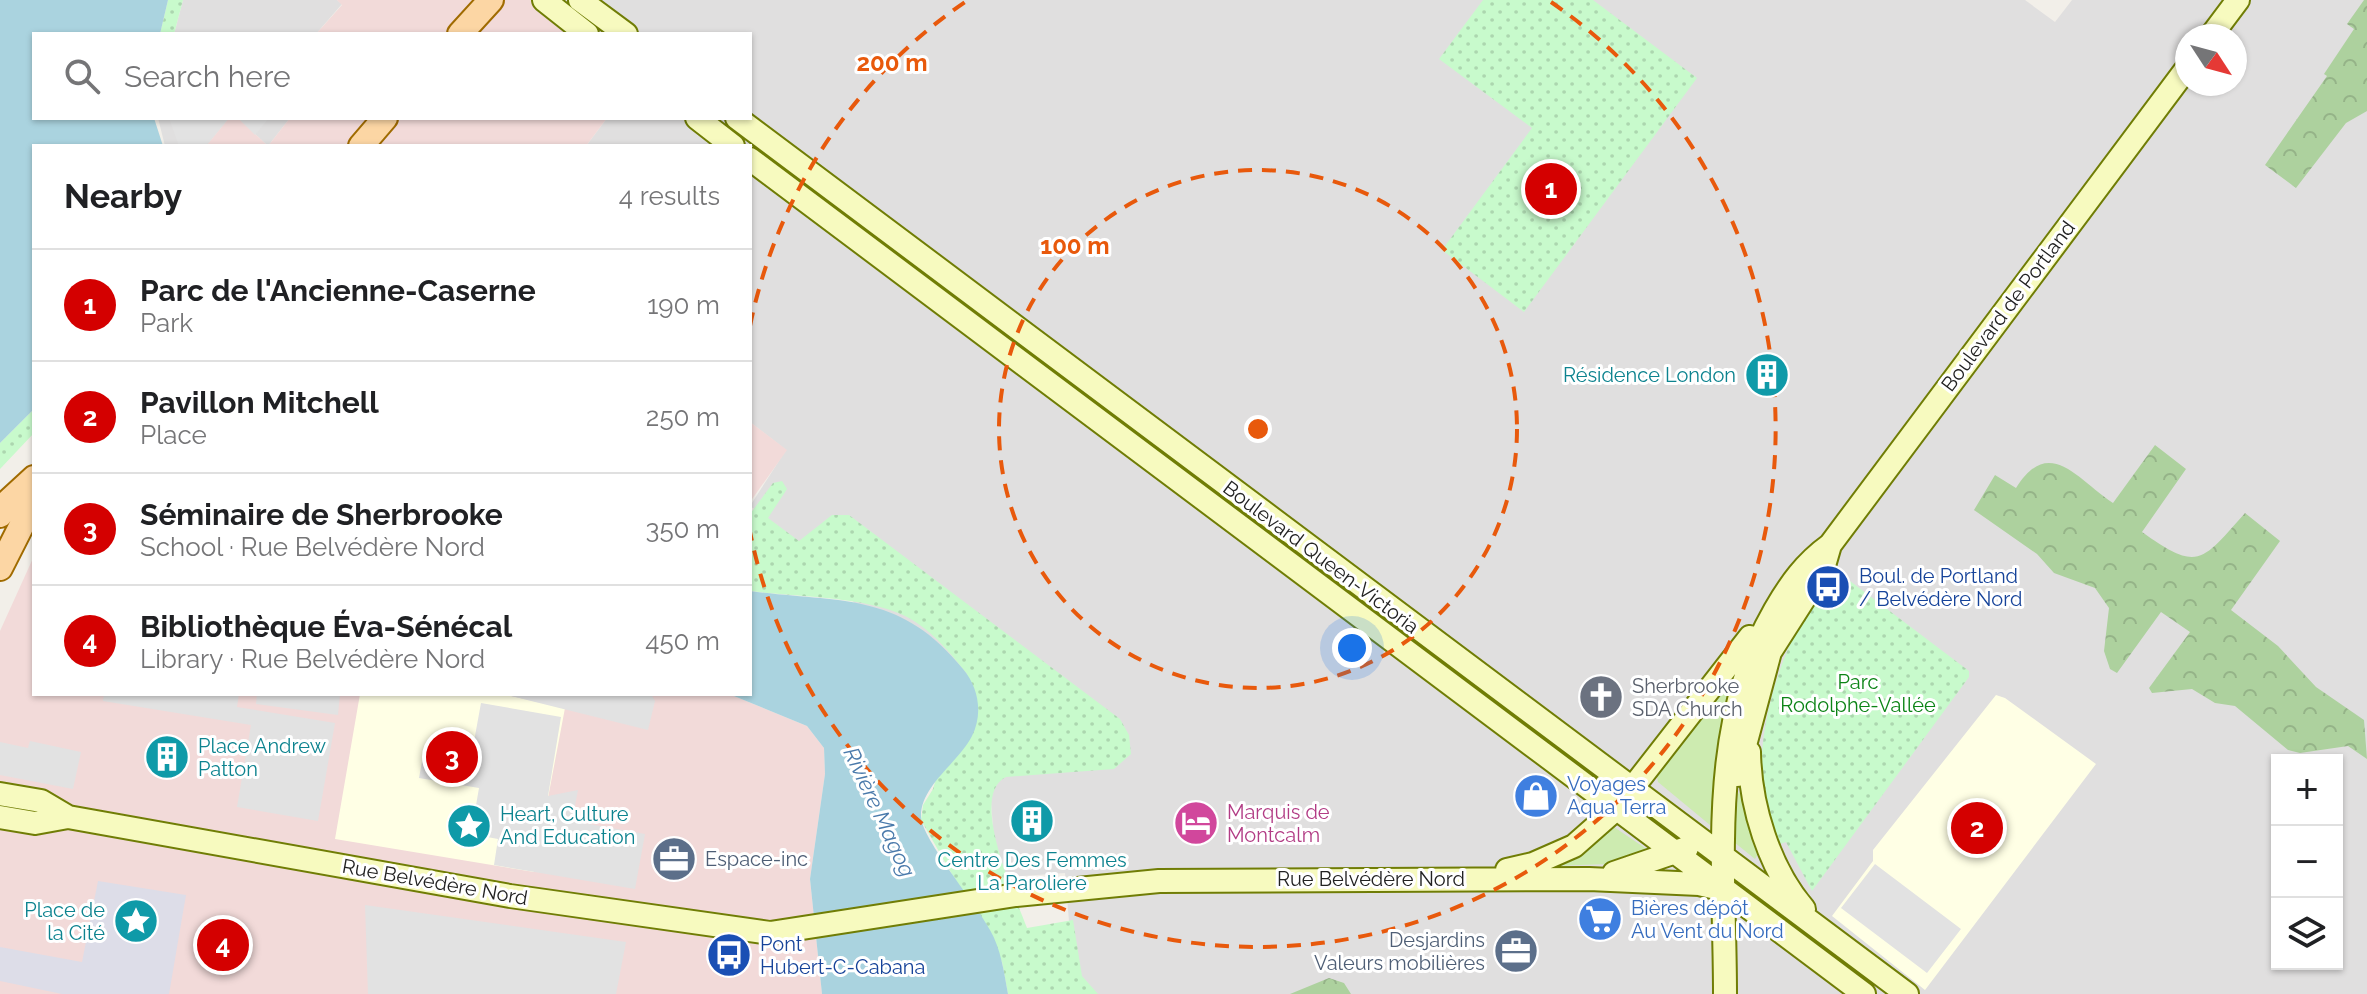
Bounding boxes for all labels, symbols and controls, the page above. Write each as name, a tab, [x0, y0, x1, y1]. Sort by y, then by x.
north arrow	[2175, 24, 2247, 96]
search box	[32, 32, 752, 120]
text: 200 m	[856, 48, 928, 77]
icon: search	[60, 54, 104, 98]
text: Search here	[124, 59, 291, 94]
pin: 1	[1525, 159, 1577, 219]
text: Nearby	[64, 176, 182, 216]
text: 4 results	[619, 181, 720, 211]
street label: Boulevard de Portland	[1936, 216, 2080, 396]
text: 100 m	[1040, 231, 1110, 260]
text: Parc de l'Ancienne-Caserne	[140, 273, 536, 308]
text: 1	[84, 290, 96, 320]
text: 190 m	[647, 290, 720, 320]
text: Park	[140, 308, 193, 338]
building icon: Résidence London	[1743, 351, 1791, 399]
place label: Résidence London	[1563, 363, 1736, 387]
text: Pavillon Mitchell	[140, 385, 379, 420]
text: 2	[83, 402, 97, 432]
text: 250 m	[646, 402, 720, 432]
centre of rings	[1244, 415, 1272, 443]
text: Place	[140, 420, 207, 450]
street label: Boulevard Queen-Victoria	[1218, 476, 1424, 638]
text: Séminaire de Sherbrooke	[140, 497, 503, 532]
text: 3	[83, 514, 97, 544]
text: 350 m	[646, 514, 720, 544]
text: School · Rue Belvédère Nord	[140, 532, 485, 562]
bus stop icon: Boul. de Portland / Belvédère Nord	[1804, 563, 1852, 611]
place label: Boul. de Portland / Belvédère Nord	[1859, 564, 2022, 611]
text: Bibliothèque Éva-Sénécal	[140, 609, 512, 644]
text: 4	[83, 626, 97, 656]
text: 450 m	[645, 626, 720, 656]
your location	[1332, 628, 1372, 668]
text: Library · Rue Belvédère Nord	[140, 644, 485, 674]
park label: Parc Rodolphe-Vallée	[1780, 670, 1936, 717]
church icon: Sherbrooke SDA Church	[1577, 673, 1625, 721]
place label: Sherbrooke SDA Church	[1632, 674, 1743, 721]
pin: 3	[426, 727, 478, 787]
building icon: Place Andrew Patton	[143, 733, 191, 781]
place label: Place Andrew Patton	[198, 734, 326, 781]
water label: Rivière Magog	[839, 743, 921, 881]
map controls	[2271, 754, 2343, 970]
button: +	[2271, 754, 2343, 826]
shop icon: Voyages Aqua Terra	[1512, 772, 1560, 820]
place label: Voyages Aqua Terra	[1567, 772, 1666, 819]
building icon: Centre Des Femmes La Paroliere	[1008, 797, 1056, 845]
pin: 2	[1951, 798, 2003, 858]
hotel icon: Marquis de Montcalm	[1172, 799, 1220, 847]
place label: Marquis de Montcalm	[1227, 800, 1330, 847]
place icon: Heart, Culture And Education	[445, 802, 493, 850]
place label: Heart, Culture And Education	[500, 802, 635, 849]
button: −	[2271, 826, 2343, 898]
office icon: Espace-inc	[650, 835, 698, 883]
place label: Espace-inc	[705, 847, 808, 871]
place label: Centre Des Femmes La Paroliere	[937, 848, 1127, 895]
street label: Rue Belvédère Nord	[340, 854, 530, 910]
street label: Rue Belvédère Nord	[1277, 867, 1465, 891]
supermarket icon: Bières dépôt Au Vent du Nord	[1576, 895, 1624, 943]
place label: Bières dépôt Au Vent du Nord	[1631, 896, 1784, 943]
place icon: Place de la Cité	[112, 897, 160, 945]
place label: Place de la Cité	[24, 898, 105, 945]
button: layers	[2271, 898, 2343, 970]
pin: 4	[197, 915, 249, 975]
office icon: Desjardins Valeurs mobilières	[1492, 927, 1540, 975]
place label: Desjardins Valeurs mobilières	[1314, 928, 1485, 975]
bus stop icon: Pont Hubert-C-Cabana	[705, 931, 753, 979]
place label: Pont Hubert-C-Cabana	[760, 932, 925, 979]

